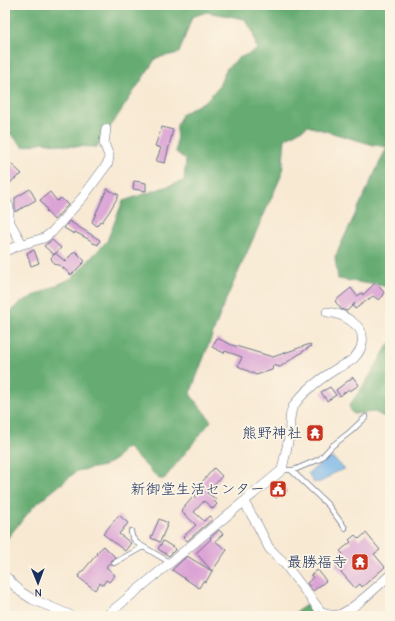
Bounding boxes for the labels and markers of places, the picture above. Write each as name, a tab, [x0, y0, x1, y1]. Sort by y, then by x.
temple icon: 熊野神社	[305, 423, 325, 443]
place label: 熊野神社	[242, 424, 302, 442]
public building icon: 新御堂生活センター	[268, 479, 288, 499]
place label: 新御堂生活センター	[131, 480, 265, 498]
temple icon: 最勝福寺	[350, 552, 370, 572]
place label: 最勝福寺	[287, 553, 347, 571]

